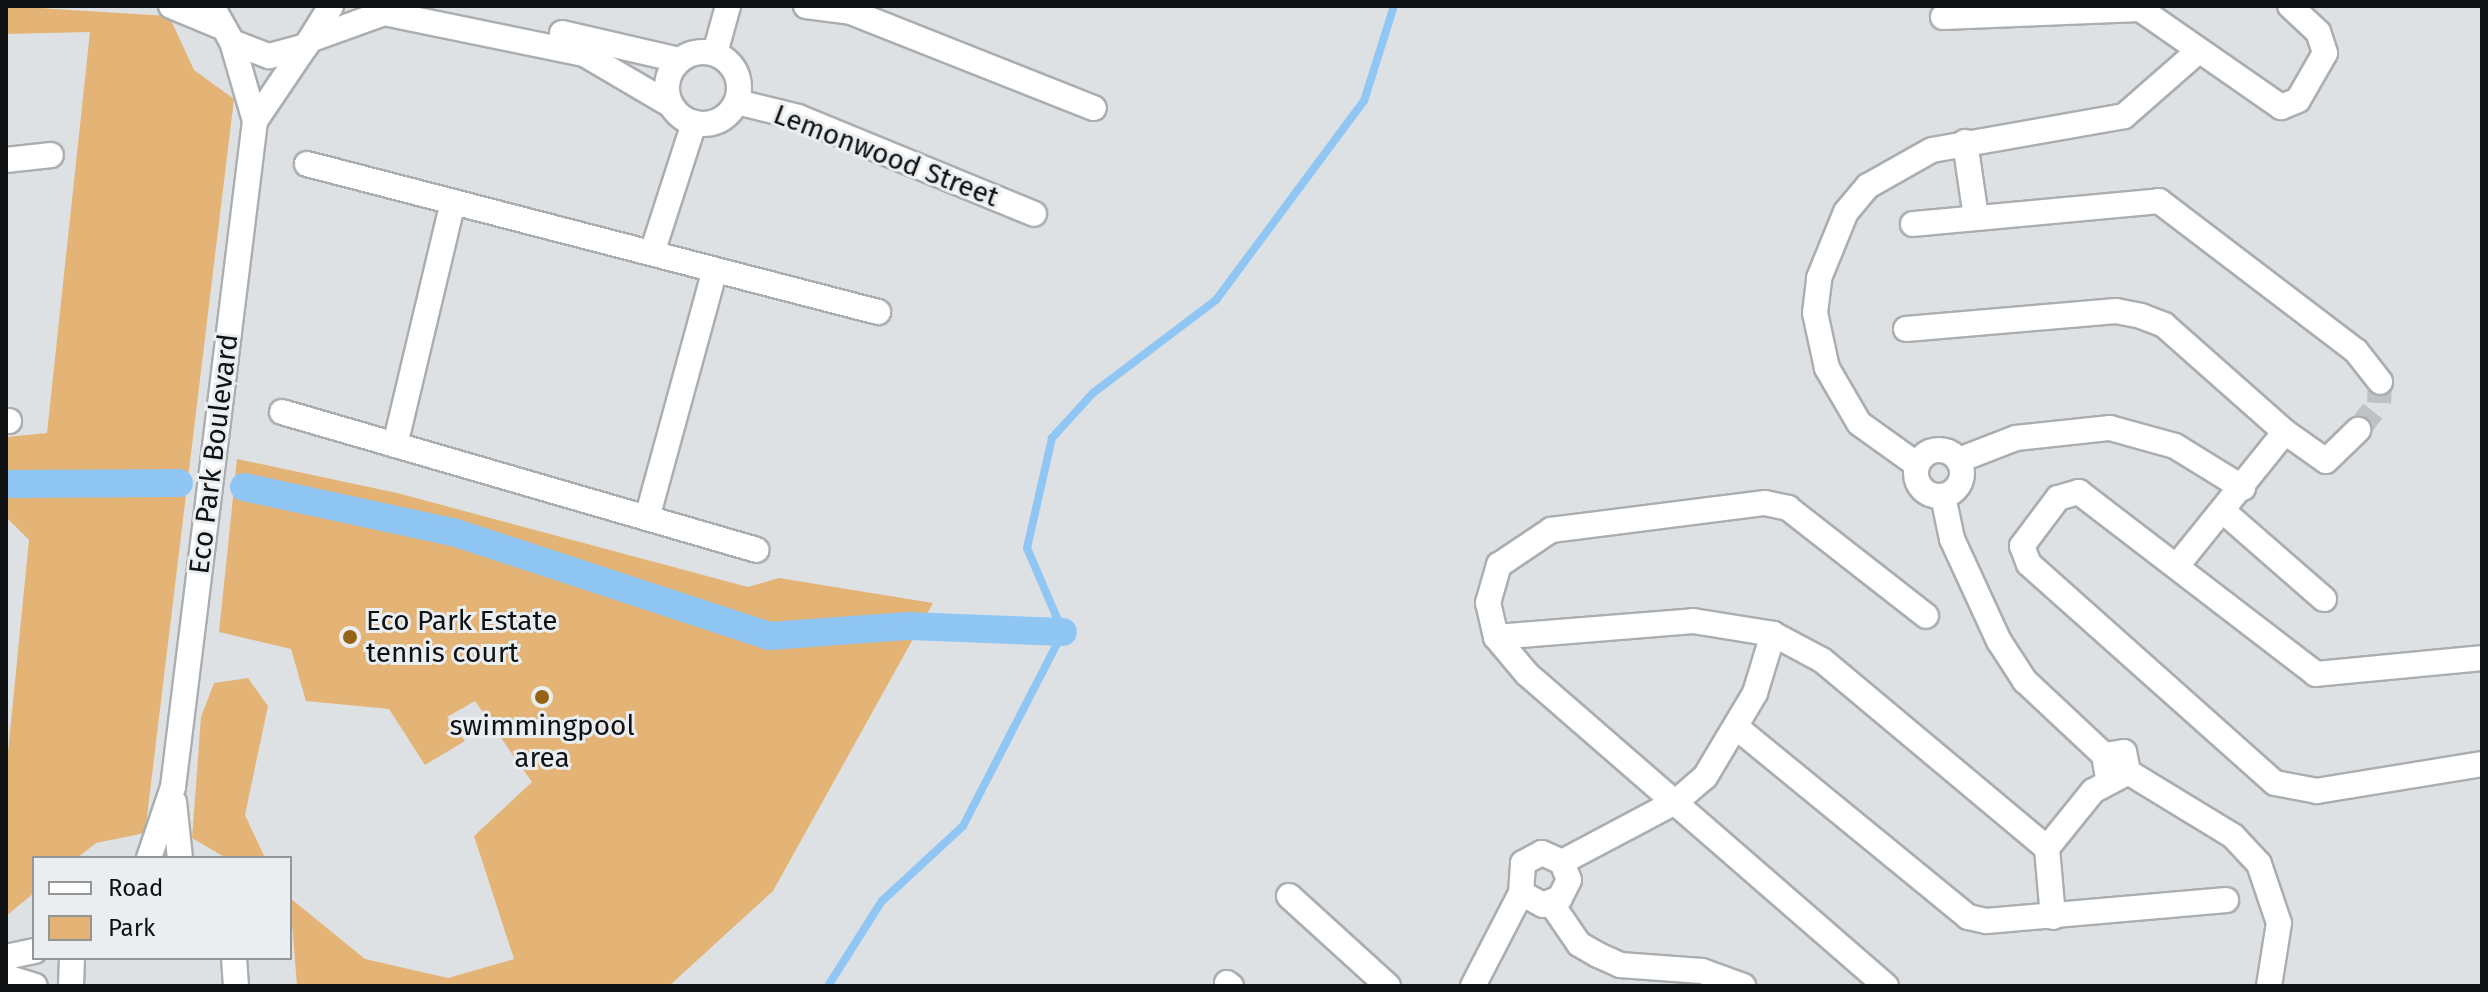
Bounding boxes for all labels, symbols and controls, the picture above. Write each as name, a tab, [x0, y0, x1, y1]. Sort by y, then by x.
street label: Lemonwood Street	[769, 98, 1003, 214]
street label: Eco Park Boulevard	[183, 332, 245, 576]
place label: Eco Park Estate tennis court	[366, 604, 558, 670]
marker: Eco Park Estate tennis court	[341, 628, 359, 646]
marker: swimmingpool area	[533, 688, 551, 706]
place label: swimmingpool area	[449, 709, 635, 775]
legend	[32, 856, 292, 960]
text: Road	[108, 874, 163, 902]
text: Park	[108, 914, 155, 942]

